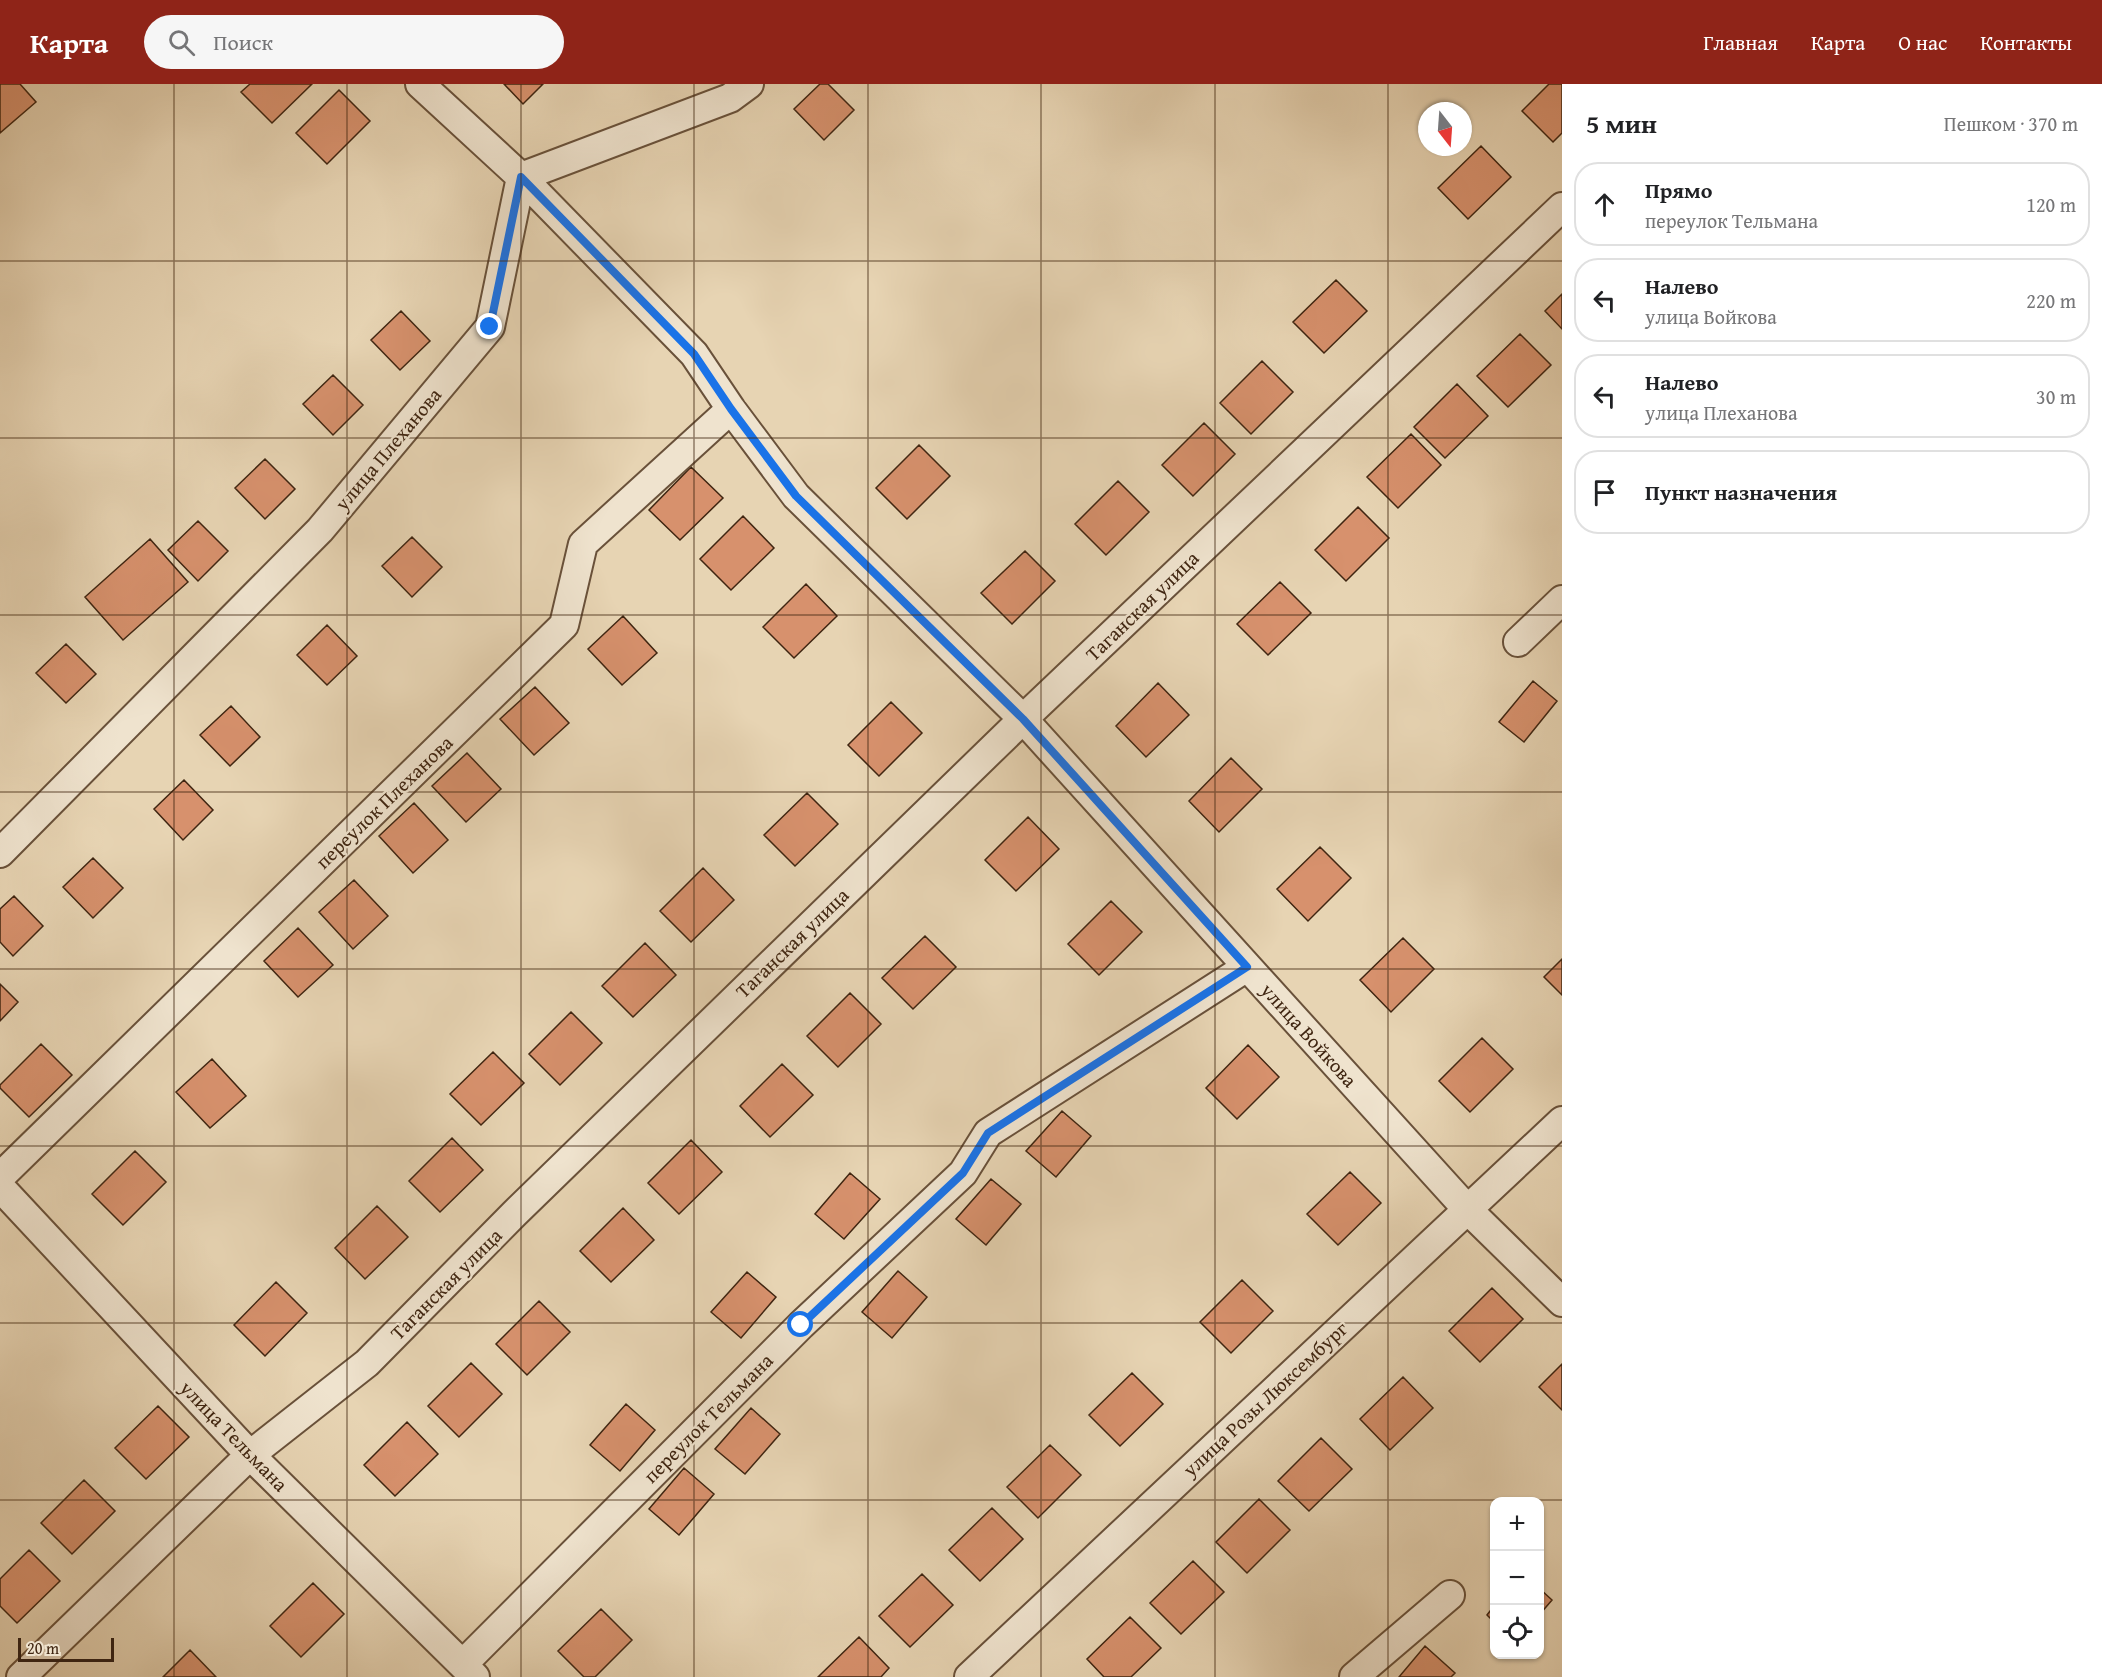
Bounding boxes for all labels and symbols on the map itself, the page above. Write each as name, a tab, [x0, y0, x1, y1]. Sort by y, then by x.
north arrow	[1418, 102, 1472, 156]
route end	[476, 313, 502, 339]
street label: улица Плеханова	[327, 381, 448, 517]
street label: Таганская улица	[1078, 544, 1205, 667]
street label: переулок Плеханова	[308, 728, 459, 875]
street label: Таганская улица	[728, 881, 855, 1004]
street label: улица Войкова	[1254, 975, 1365, 1094]
street label: Таганская улица	[383, 1221, 508, 1346]
route start	[787, 1311, 813, 1337]
street label: улица Розы Люксембург	[1175, 1314, 1354, 1484]
street label: переулок Тельмана	[636, 1346, 779, 1489]
street label: улица Тельмана	[173, 1373, 295, 1498]
scale bar	[18, 1635, 114, 1662]

